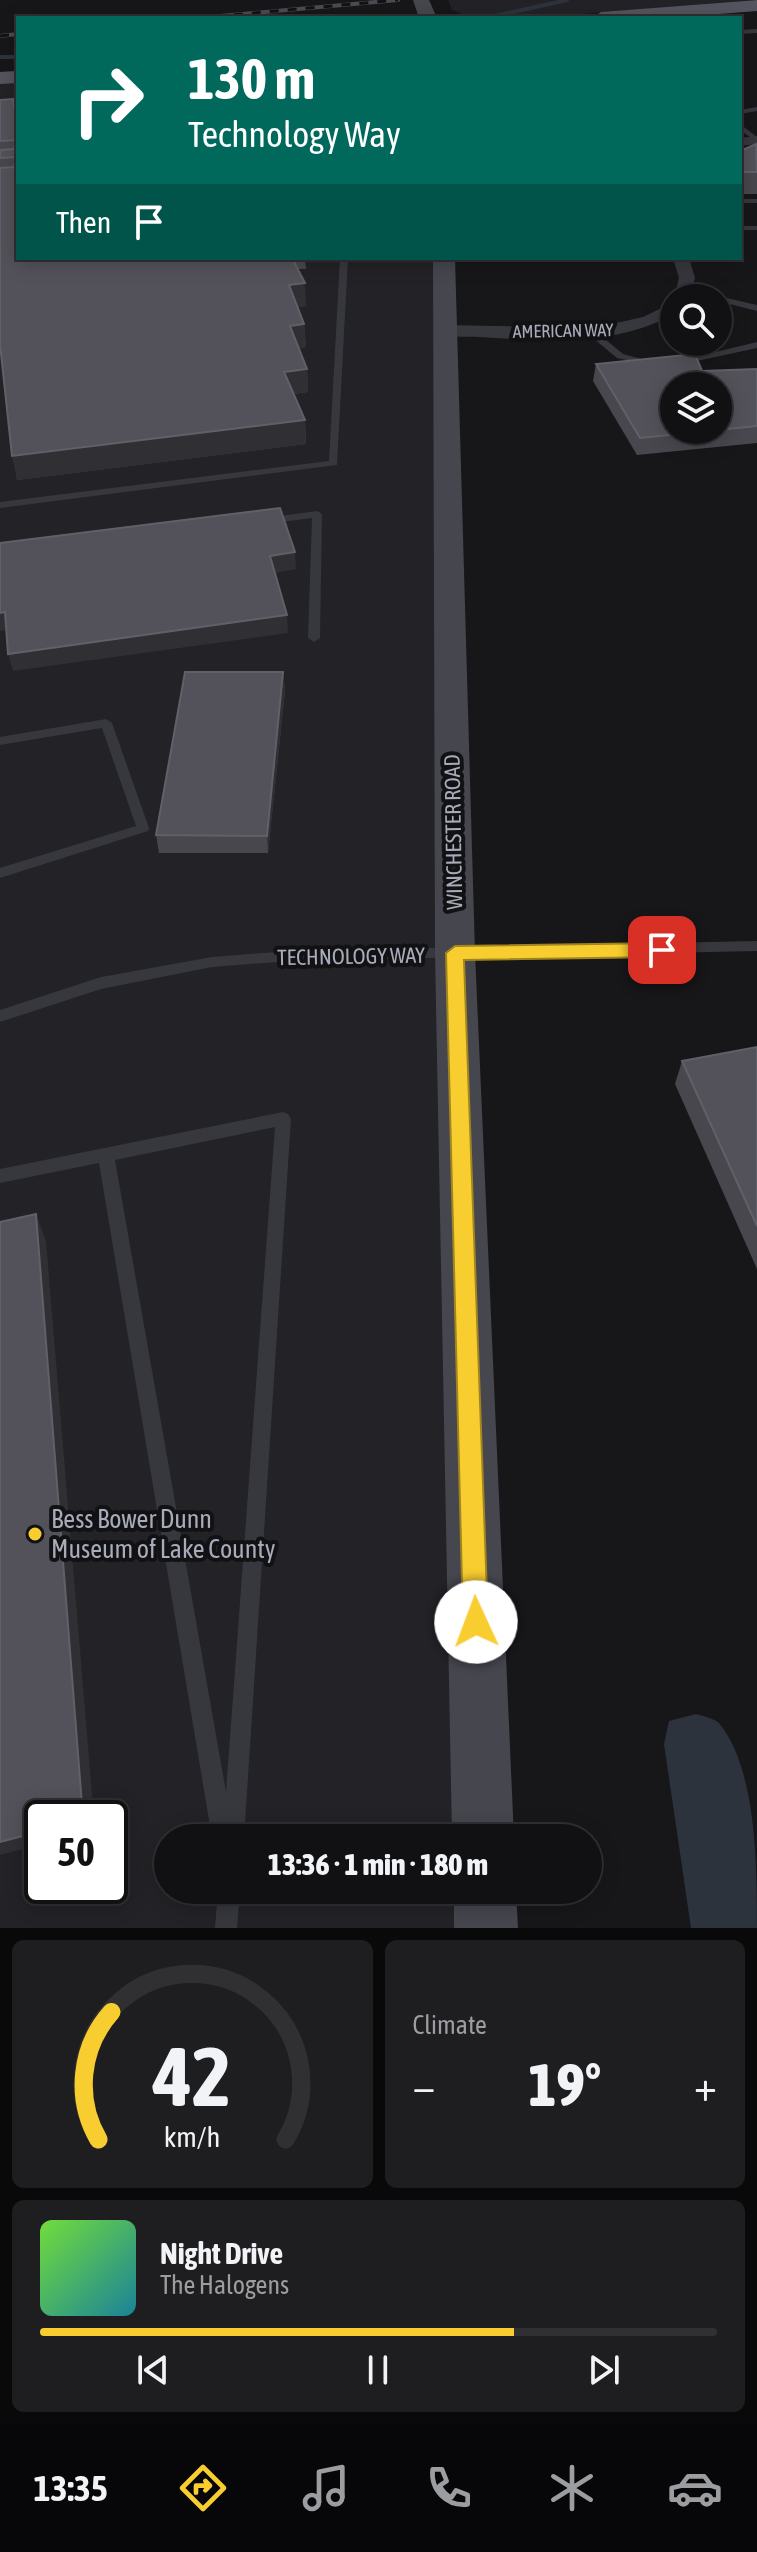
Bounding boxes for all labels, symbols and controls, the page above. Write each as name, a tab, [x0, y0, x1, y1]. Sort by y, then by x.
text: 130 m	[188, 47, 315, 111]
icon: right	[56, 48, 160, 152]
text: Technology Way	[188, 113, 401, 155]
icon: arrive	[127, 200, 171, 244]
text: Then	[56, 205, 111, 239]
map controls	[660, 284, 732, 444]
button: search	[660, 284, 732, 356]
street label: AMERICAN WAY	[512, 319, 614, 342]
button: layers	[660, 372, 732, 444]
street label: WINCHESTER ROAD	[439, 754, 467, 910]
pin	[628, 916, 696, 984]
icon: arrive	[640, 928, 684, 972]
street label: TECHNOLOGY WAY	[277, 942, 425, 970]
place label: Bess Bower Dunn Museum of Lake County	[51, 1504, 276, 1564]
marker: Bess Bower Dunn Museum of Lake County	[26, 1525, 44, 1543]
position arrow	[434, 1580, 518, 1664]
speed limit sign: 50	[24, 1800, 128, 1904]
text: 13:36 · 1 min · 180 m	[268, 1847, 488, 1881]
text: Climate	[413, 2010, 487, 2040]
text: 42	[152, 2028, 231, 2124]
text: 19°	[528, 2050, 601, 2119]
text: −	[413, 2060, 435, 2110]
text: +	[694, 2060, 717, 2110]
text: km/h	[164, 2120, 221, 2153]
text: Night Drive	[160, 2236, 283, 2270]
text: The Halogens	[160, 2270, 289, 2300]
icon: previous	[131, 2348, 175, 2392]
icon: pause	[356, 2348, 400, 2392]
icon: next	[582, 2348, 626, 2392]
icon: directions	[175, 2460, 231, 2516]
icon: music	[298, 2460, 354, 2516]
icon: phone	[421, 2460, 477, 2516]
icon: climate	[544, 2460, 600, 2516]
icon: car	[667, 2460, 723, 2516]
text: 13:35	[34, 2467, 108, 2509]

